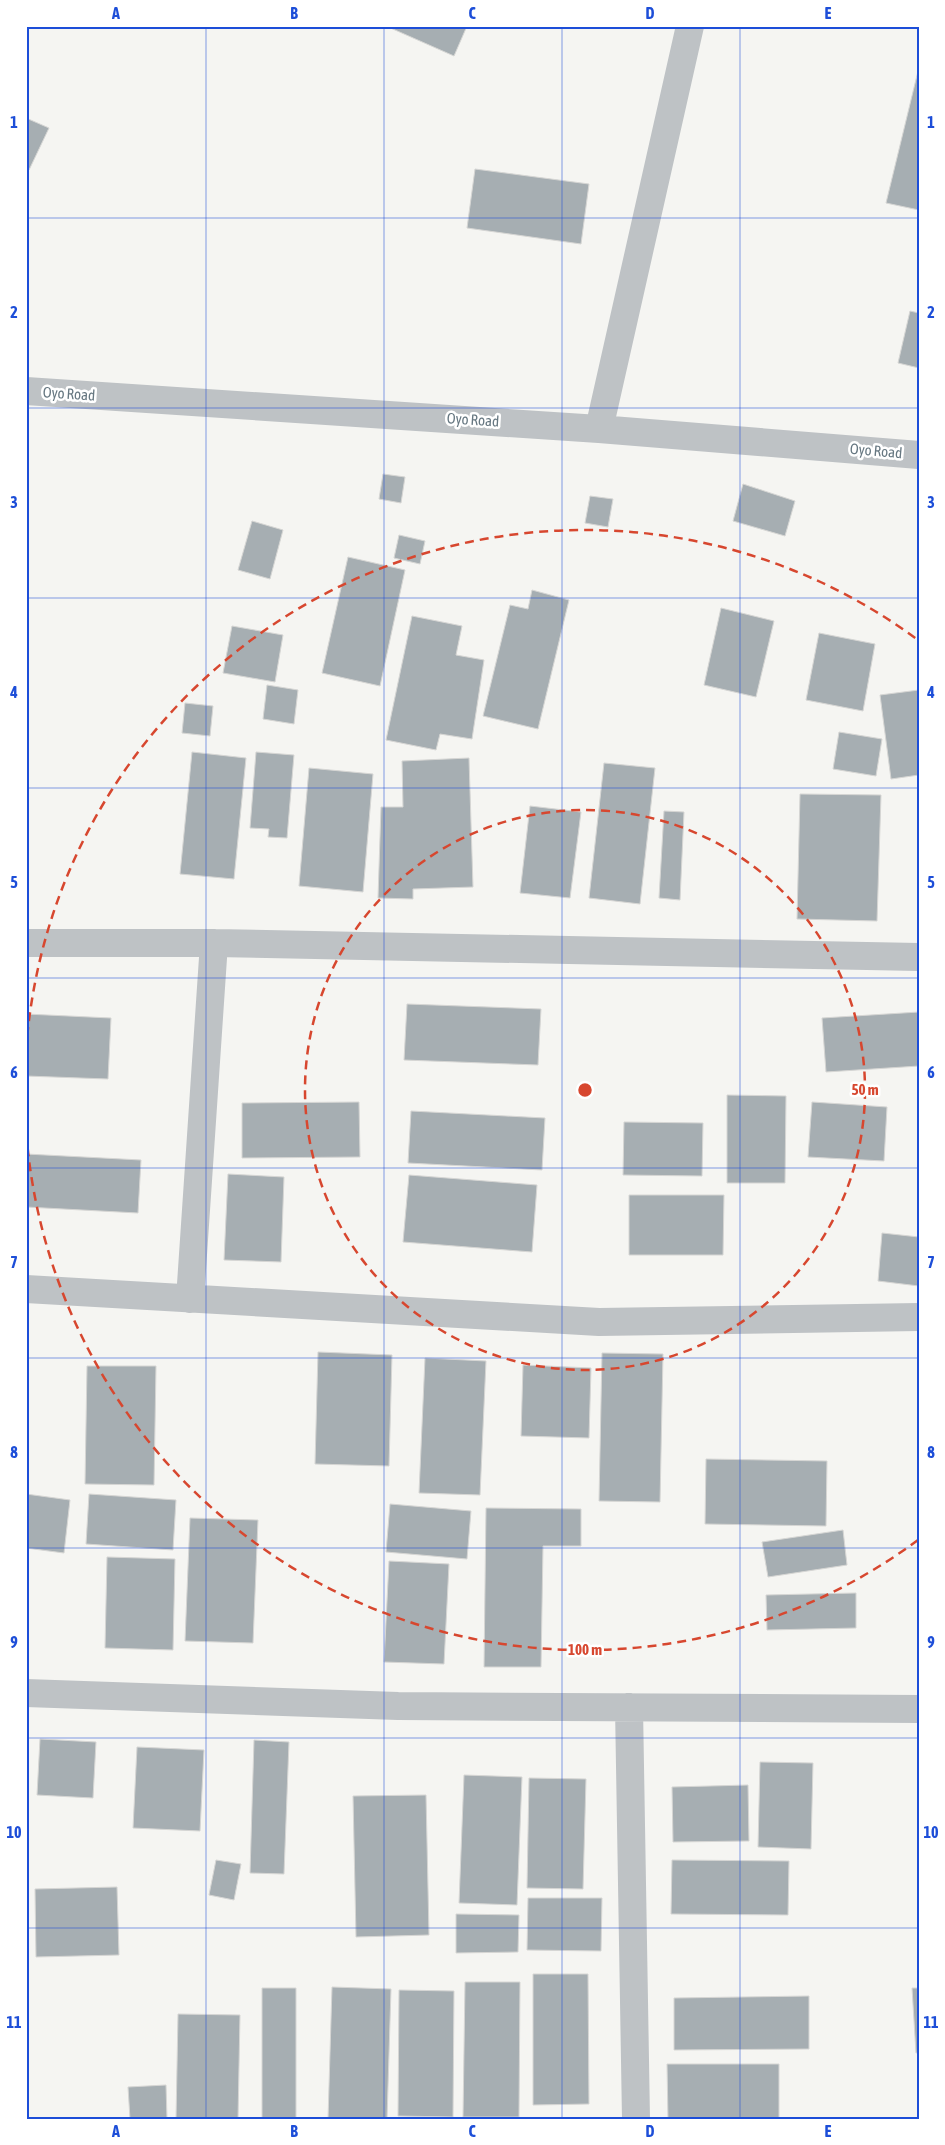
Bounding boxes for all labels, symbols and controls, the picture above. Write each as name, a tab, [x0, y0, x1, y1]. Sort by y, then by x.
text: A	[111, 4, 120, 22]
text: B	[290, 4, 298, 22]
text: C	[468, 4, 476, 22]
text: D	[646, 4, 655, 22]
text: E	[825, 4, 832, 22]
text: 1	[10, 113, 18, 131]
text: 1	[927, 113, 935, 131]
text: 2	[10, 303, 18, 321]
text: 2	[927, 303, 935, 321]
street label: Oyo Road	[42, 383, 96, 404]
street label: Oyo Road	[446, 409, 500, 430]
street label: Oyo Road	[849, 440, 903, 461]
text: 3	[10, 493, 18, 511]
text: 3	[927, 493, 935, 511]
text: 4	[9, 683, 18, 701]
text: 4	[926, 683, 935, 701]
text: 5	[10, 873, 18, 891]
text: 5	[927, 873, 935, 891]
text: 6	[10, 1063, 18, 1081]
text: 6	[927, 1063, 935, 1081]
centre of rings	[576, 1081, 594, 1099]
text: 50 m	[852, 1081, 879, 1098]
text: 7	[10, 1253, 18, 1271]
text: 7	[927, 1253, 935, 1271]
text: 8	[10, 1443, 18, 1461]
text: 8	[927, 1443, 935, 1461]
text: 9	[10, 1633, 18, 1651]
text: 9	[927, 1633, 935, 1651]
text: 100 m	[568, 1641, 602, 1658]
text: 10	[6, 1823, 22, 1841]
text: 10	[923, 1823, 939, 1841]
text: 11	[6, 2013, 22, 2031]
text: 11	[923, 2013, 939, 2031]
text: A	[111, 2122, 120, 2140]
text: B	[290, 2122, 298, 2140]
text: C	[468, 2122, 476, 2140]
text: D	[646, 2122, 655, 2140]
text: E	[825, 2122, 832, 2140]

